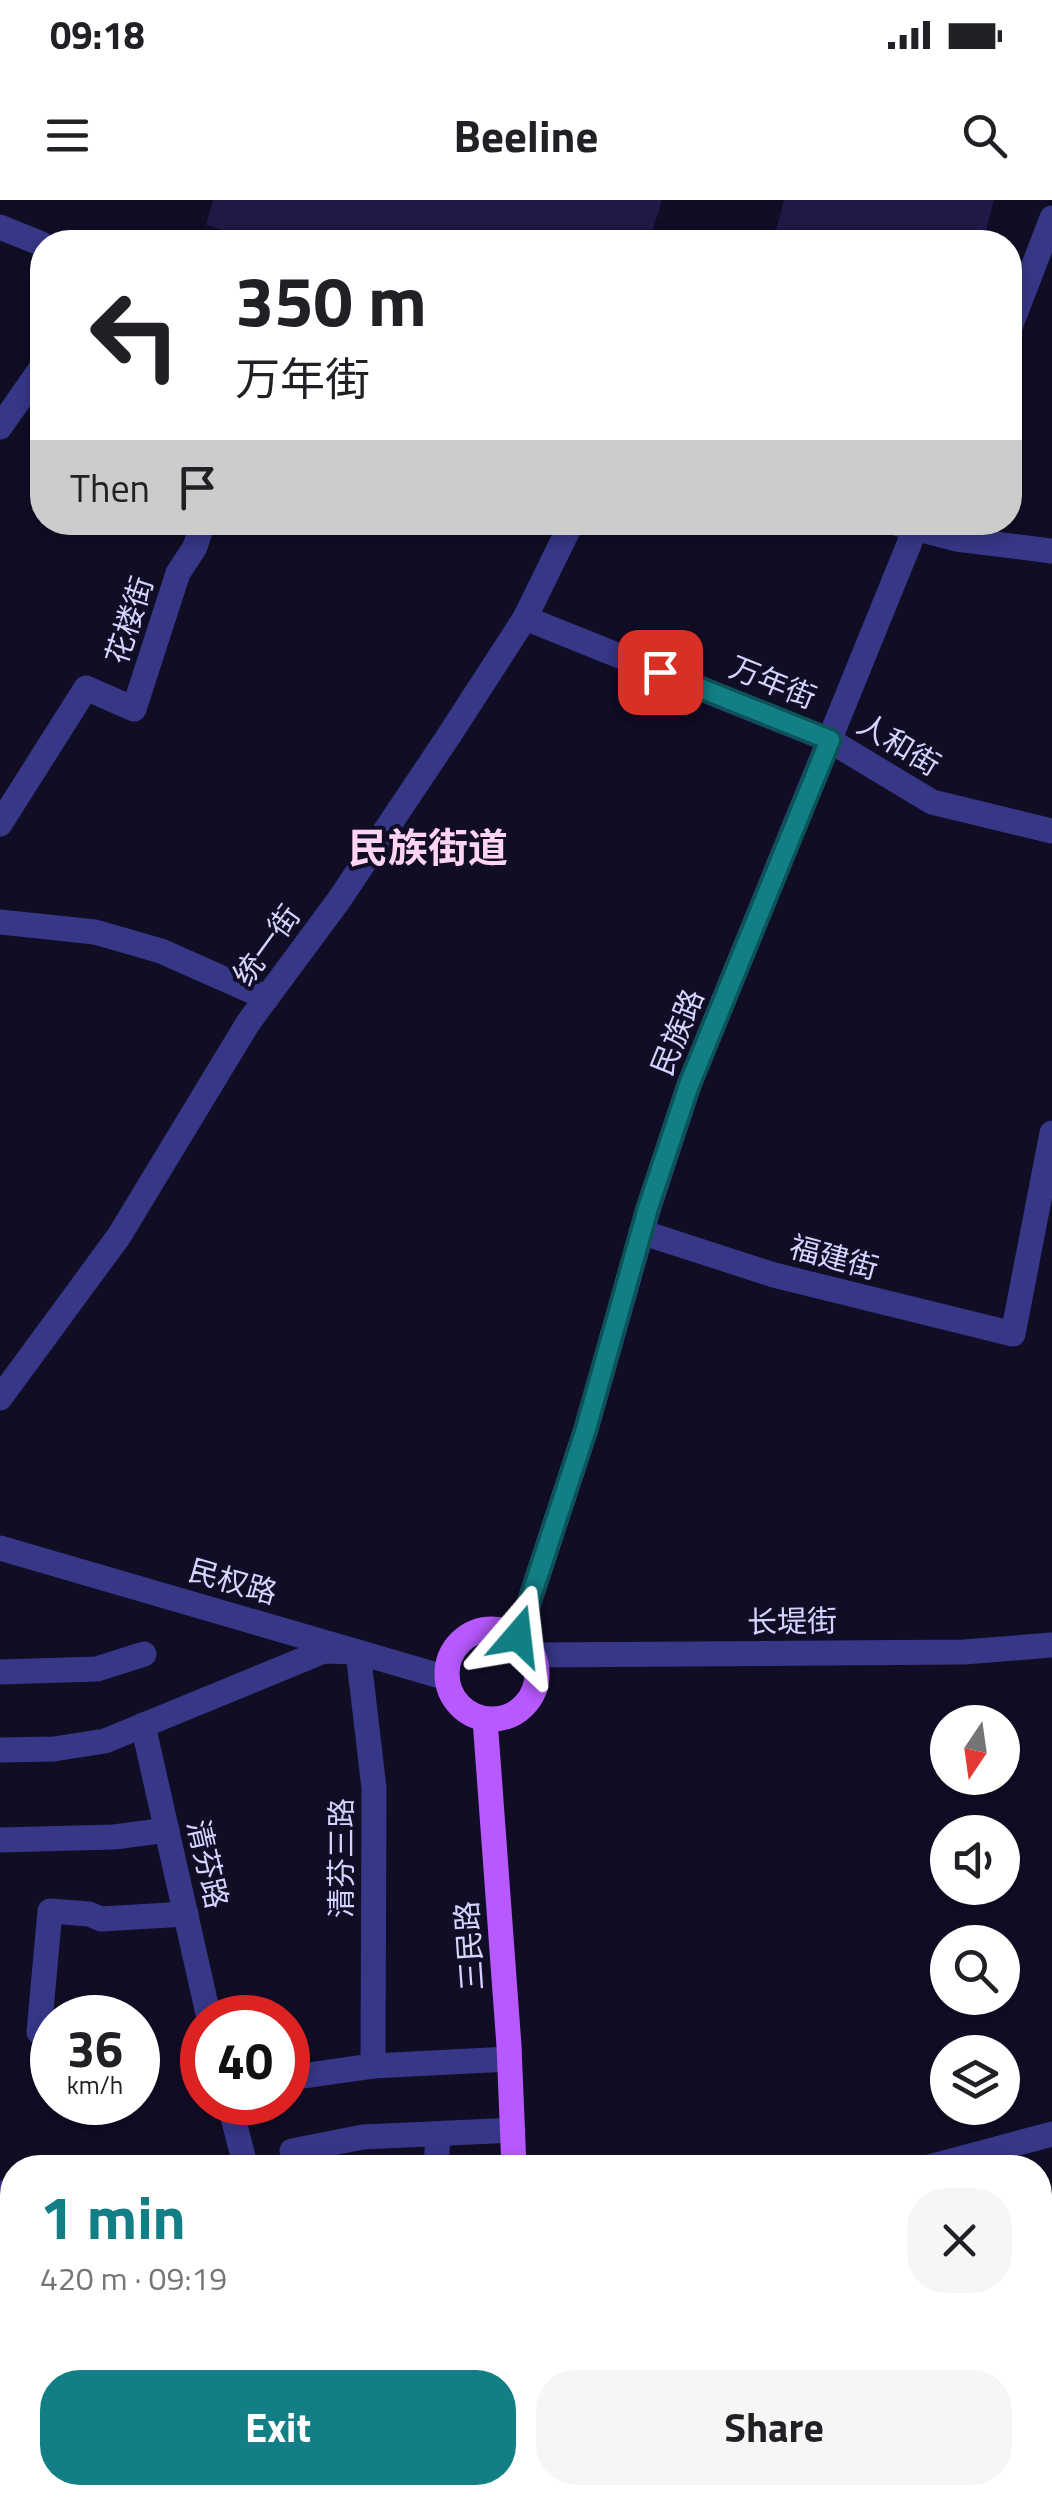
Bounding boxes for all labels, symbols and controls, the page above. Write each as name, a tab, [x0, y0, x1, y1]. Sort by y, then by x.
text: 09:18	[50, 6, 145, 64]
text: Beeline	[454, 101, 598, 169]
icon: menu	[40, 108, 95, 163]
icon: search	[957, 108, 1012, 163]
text: 350 m	[235, 247, 427, 353]
icon: left	[70, 270, 200, 400]
text: 万年街	[235, 344, 370, 412]
text: Then	[70, 459, 150, 517]
icon: arrive	[170, 460, 225, 515]
street label: 花楼街	[93, 570, 165, 670]
pin	[618, 630, 703, 715]
street label: 万年街	[723, 644, 823, 720]
icon: arrive	[633, 645, 688, 700]
street label: 人和街	[849, 701, 949, 787]
district label: 民族街道	[348, 817, 508, 878]
street label: 统一街	[221, 895, 311, 995]
street label: 民族路	[639, 982, 715, 1082]
street label: 福建街	[785, 1223, 883, 1291]
street label: 民权路	[183, 1546, 283, 1616]
position arrow	[466, 1584, 570, 1688]
street label: 长堤街	[747, 1597, 837, 1645]
north arrow	[930, 1705, 1020, 1795]
map controls	[930, 1705, 1020, 2125]
street label: 清芬三路	[318, 1798, 364, 1918]
street label: 清芬路	[175, 1815, 241, 1913]
button: sound	[930, 1815, 1020, 1905]
street label: 三民路	[443, 1900, 495, 1992]
button: search	[930, 1925, 1020, 2015]
speed limit sign: 40	[180, 1995, 310, 2125]
text: 36	[67, 2010, 123, 2086]
button: layers	[930, 2035, 1020, 2125]
text: km/h	[67, 2066, 123, 2104]
text: 1 min	[40, 2171, 186, 2262]
button: close	[907, 2188, 1012, 2293]
text: 420 m · 09:19	[40, 2254, 227, 2302]
button: Exit	[40, 2370, 516, 2485]
button: Share	[536, 2370, 1012, 2485]

